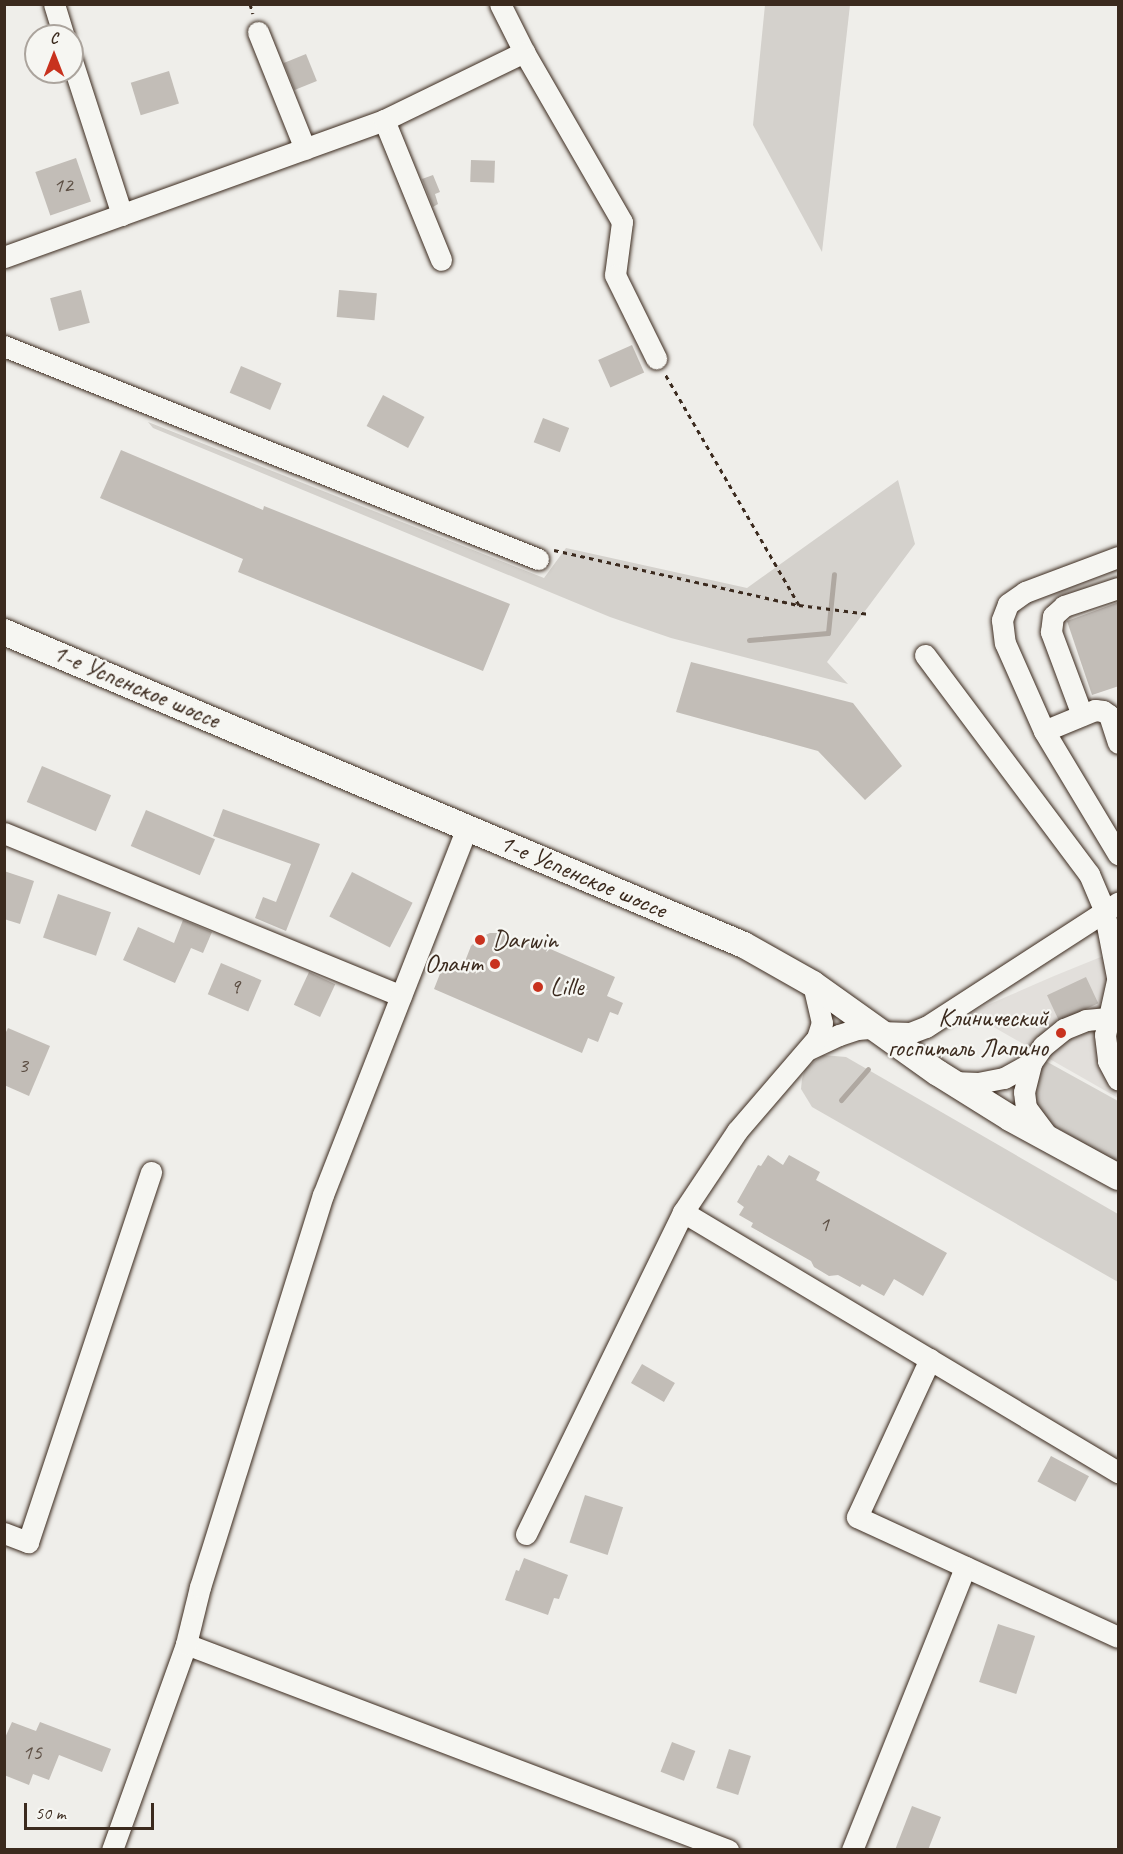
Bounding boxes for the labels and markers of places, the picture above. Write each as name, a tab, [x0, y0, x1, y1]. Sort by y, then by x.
place label: Darwin	[492, 924, 558, 956]
marker: Darwin	[473, 933, 487, 947]
place label: Олант	[425, 948, 483, 980]
marker: Олант	[488, 957, 502, 971]
place label: Lille	[550, 971, 583, 1003]
marker: Lille	[531, 980, 545, 994]
place label: Клинический госпиталь Лапино	[888, 1002, 1048, 1064]
marker: Клинический госпиталь Лапино	[1052, 1024, 1070, 1042]

